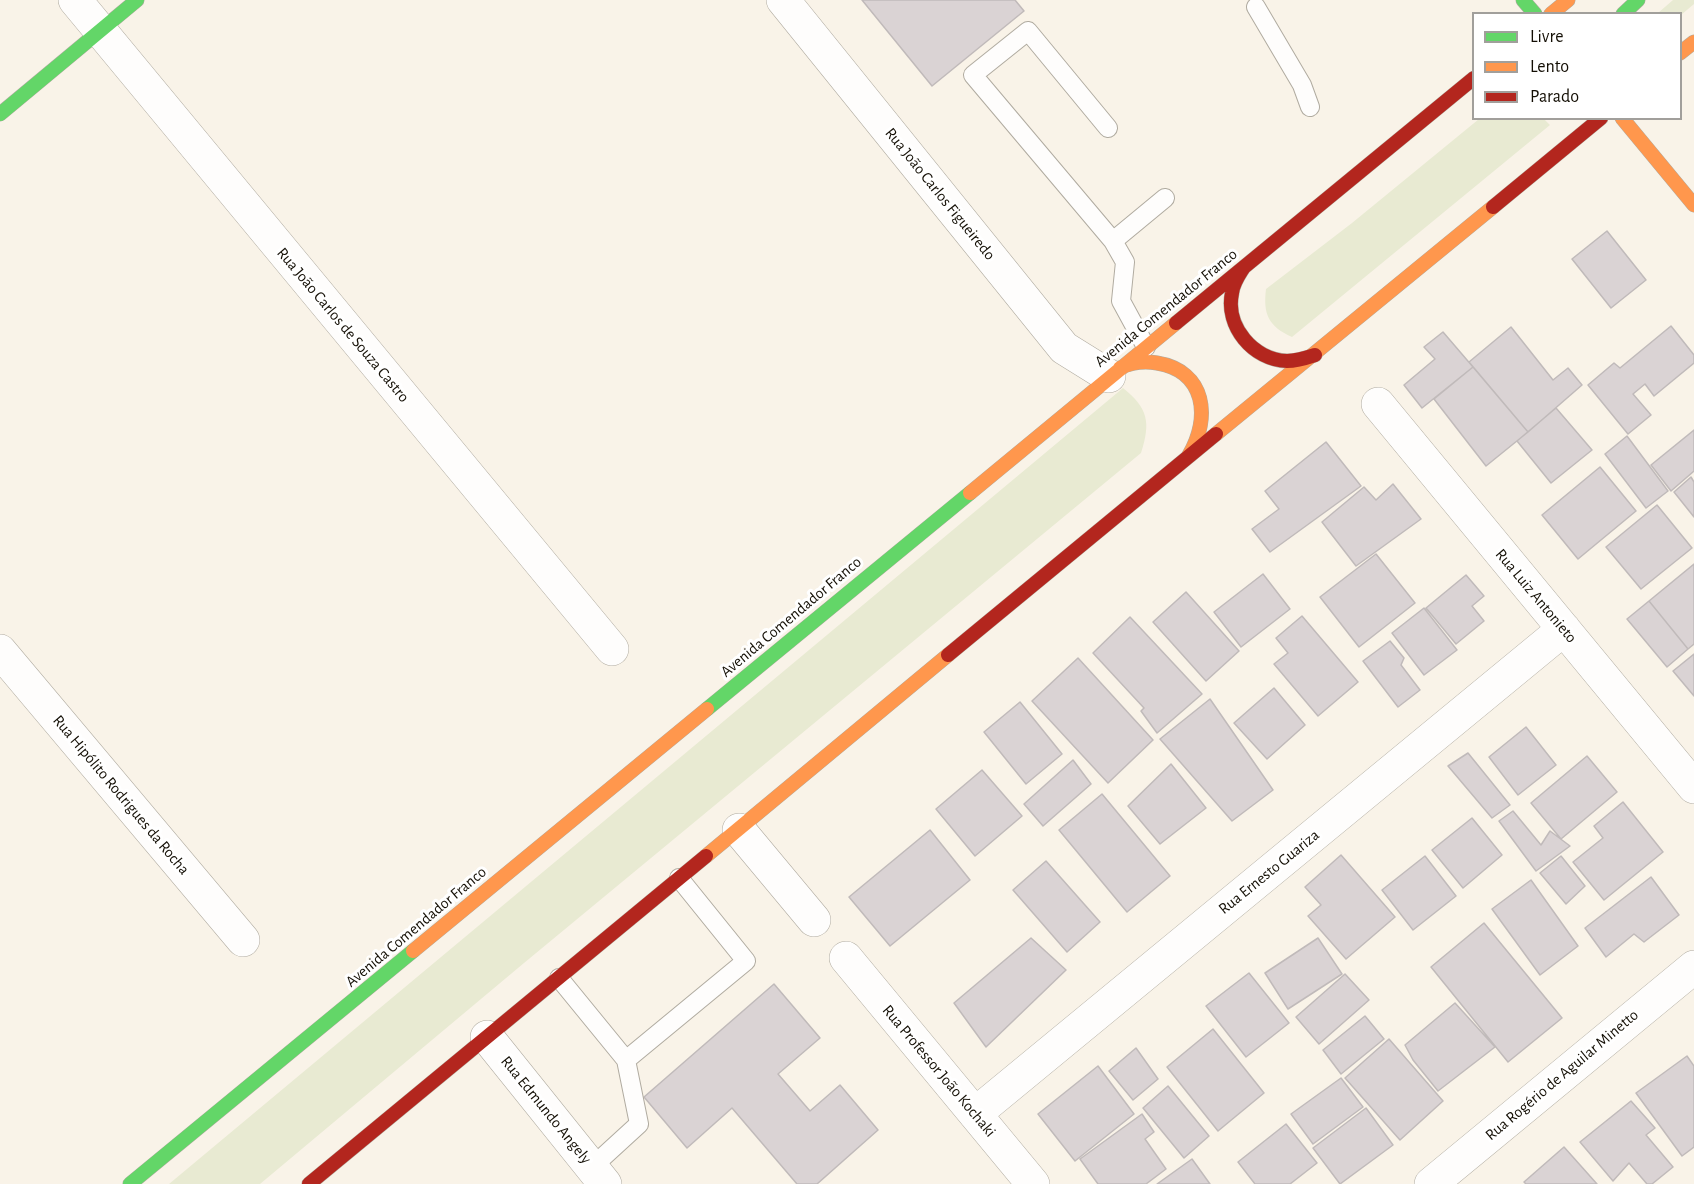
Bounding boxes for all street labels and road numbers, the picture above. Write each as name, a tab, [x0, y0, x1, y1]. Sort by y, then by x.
street label: Rua João Carlos Figueiredo	[881, 124, 999, 264]
street label: Rua João Carlos de Souza Castro	[273, 244, 413, 406]
street label: Avenida Comendador Franco	[1091, 245, 1241, 371]
street label: Rua Luiz Antonieto	[1491, 545, 1581, 647]
street label: Avenida Comendador Franco	[717, 553, 865, 681]
street label: Rua Hipólito Rodrigues da Rocha	[49, 711, 193, 879]
street label: Rua Ernesto Guariza	[1215, 825, 1323, 919]
street label: Avenida Comendador Franco	[342, 863, 490, 991]
street label: Rua Professor João Kochaki	[878, 1001, 1000, 1141]
street label: Rua Rogério de Aguilar Minetto	[1482, 1005, 1642, 1145]
street label: Rua Edmundo Angely	[497, 1052, 595, 1168]

